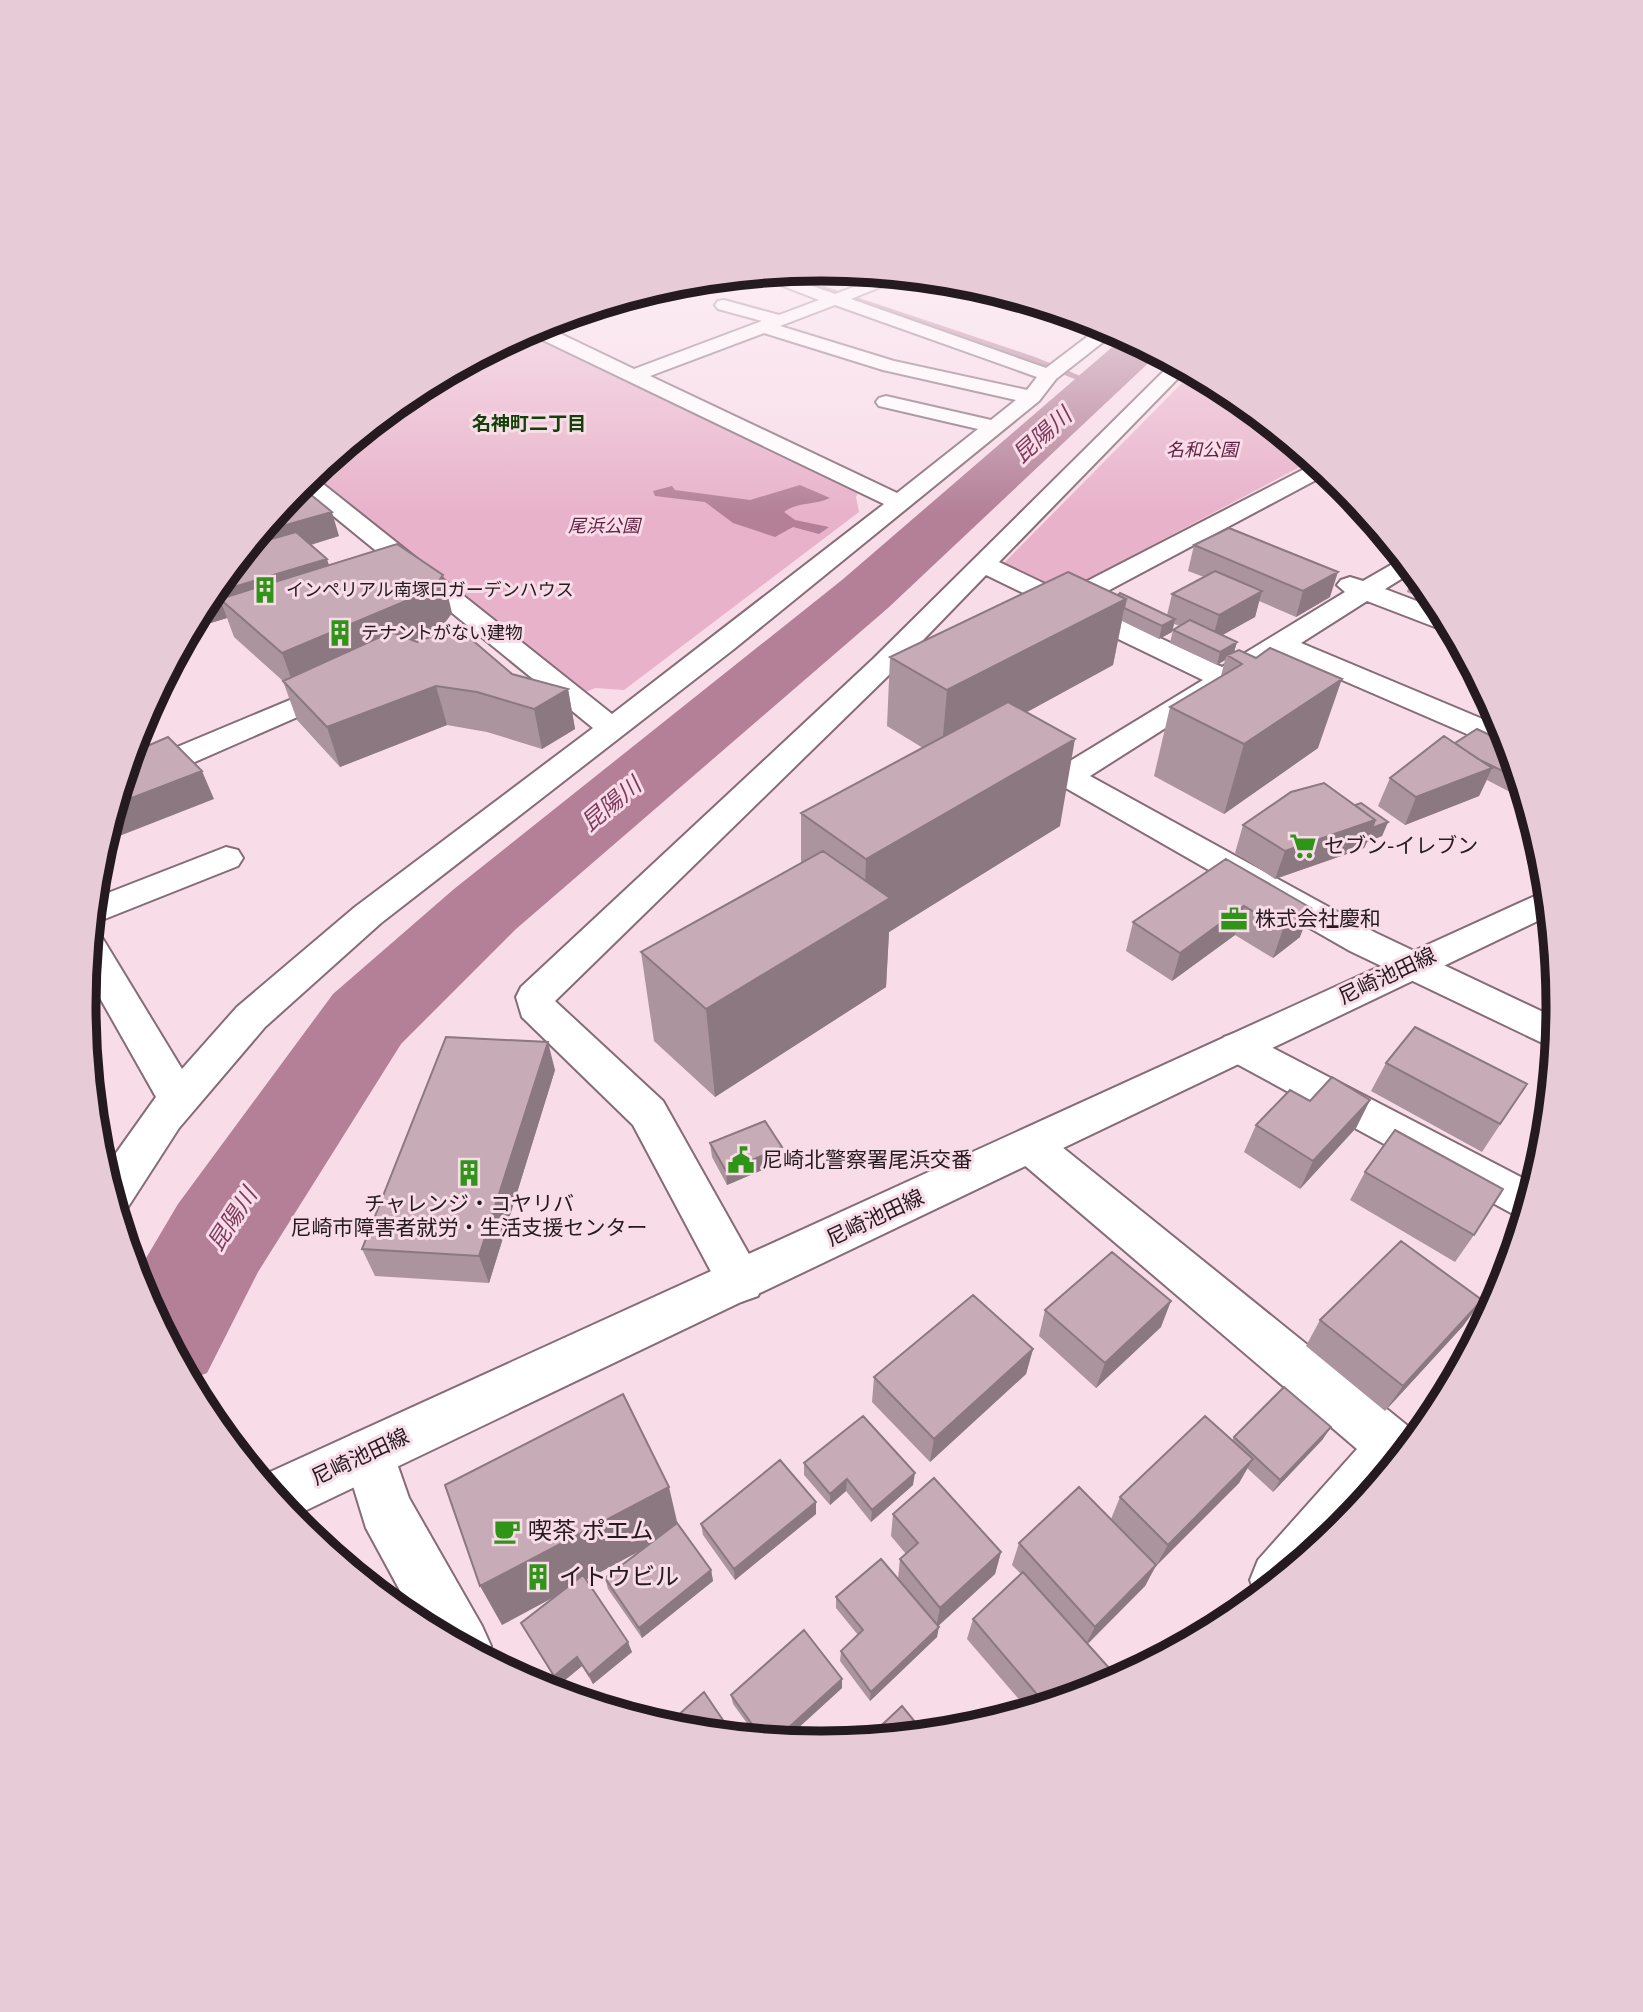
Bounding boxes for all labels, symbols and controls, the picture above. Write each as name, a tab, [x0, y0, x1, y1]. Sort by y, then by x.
water label: 昆陽川	[1004, 396, 1080, 469]
district label: 名神町二丁目	[472, 408, 586, 435]
park label: 名和公園	[1166, 435, 1241, 461]
park label: 尾浜公園	[568, 511, 643, 537]
building icon: インペリアル南塚口ガーデンハウス	[250, 575, 280, 605]
place label: インペリアル南塚口ガーデンハウス	[286, 575, 574, 601]
building icon: テナントがない建物	[325, 618, 355, 648]
place label: テナントがない建物	[361, 618, 523, 644]
water label: 昆陽川	[572, 765, 649, 838]
place label: セブン-イレブン	[1324, 829, 1478, 859]
supermarket icon: セブン-イレブン	[1288, 831, 1318, 861]
place label: 株式会社慶和	[1255, 902, 1381, 932]
office icon: 株式会社慶和	[1219, 904, 1249, 934]
street label: 尼崎池田線	[1332, 938, 1440, 1010]
place label: 尼崎北警察署尾浜交番	[762, 1143, 972, 1173]
public building icon: 尼崎北警察署尾浜交番	[726, 1145, 756, 1175]
building icon: チャレンジ・コヤリバ 尼崎市障害者就労・生活支援センター	[454, 1158, 484, 1188]
water label: 昆陽川	[197, 1177, 265, 1256]
street label: 尼崎池田線	[820, 1180, 928, 1252]
place label: チャレンジ・コヤリバ 尼崎市障害者就労・生活支援センター	[291, 1187, 648, 1241]
street label: 尼崎池田線	[305, 1419, 413, 1491]
place label: 喫茶 ポエム	[528, 1511, 653, 1546]
cafe icon: 喫茶 ポエム	[492, 1516, 522, 1546]
place label: イトウビル	[559, 1557, 679, 1592]
building icon: イトウビル	[523, 1562, 553, 1592]

